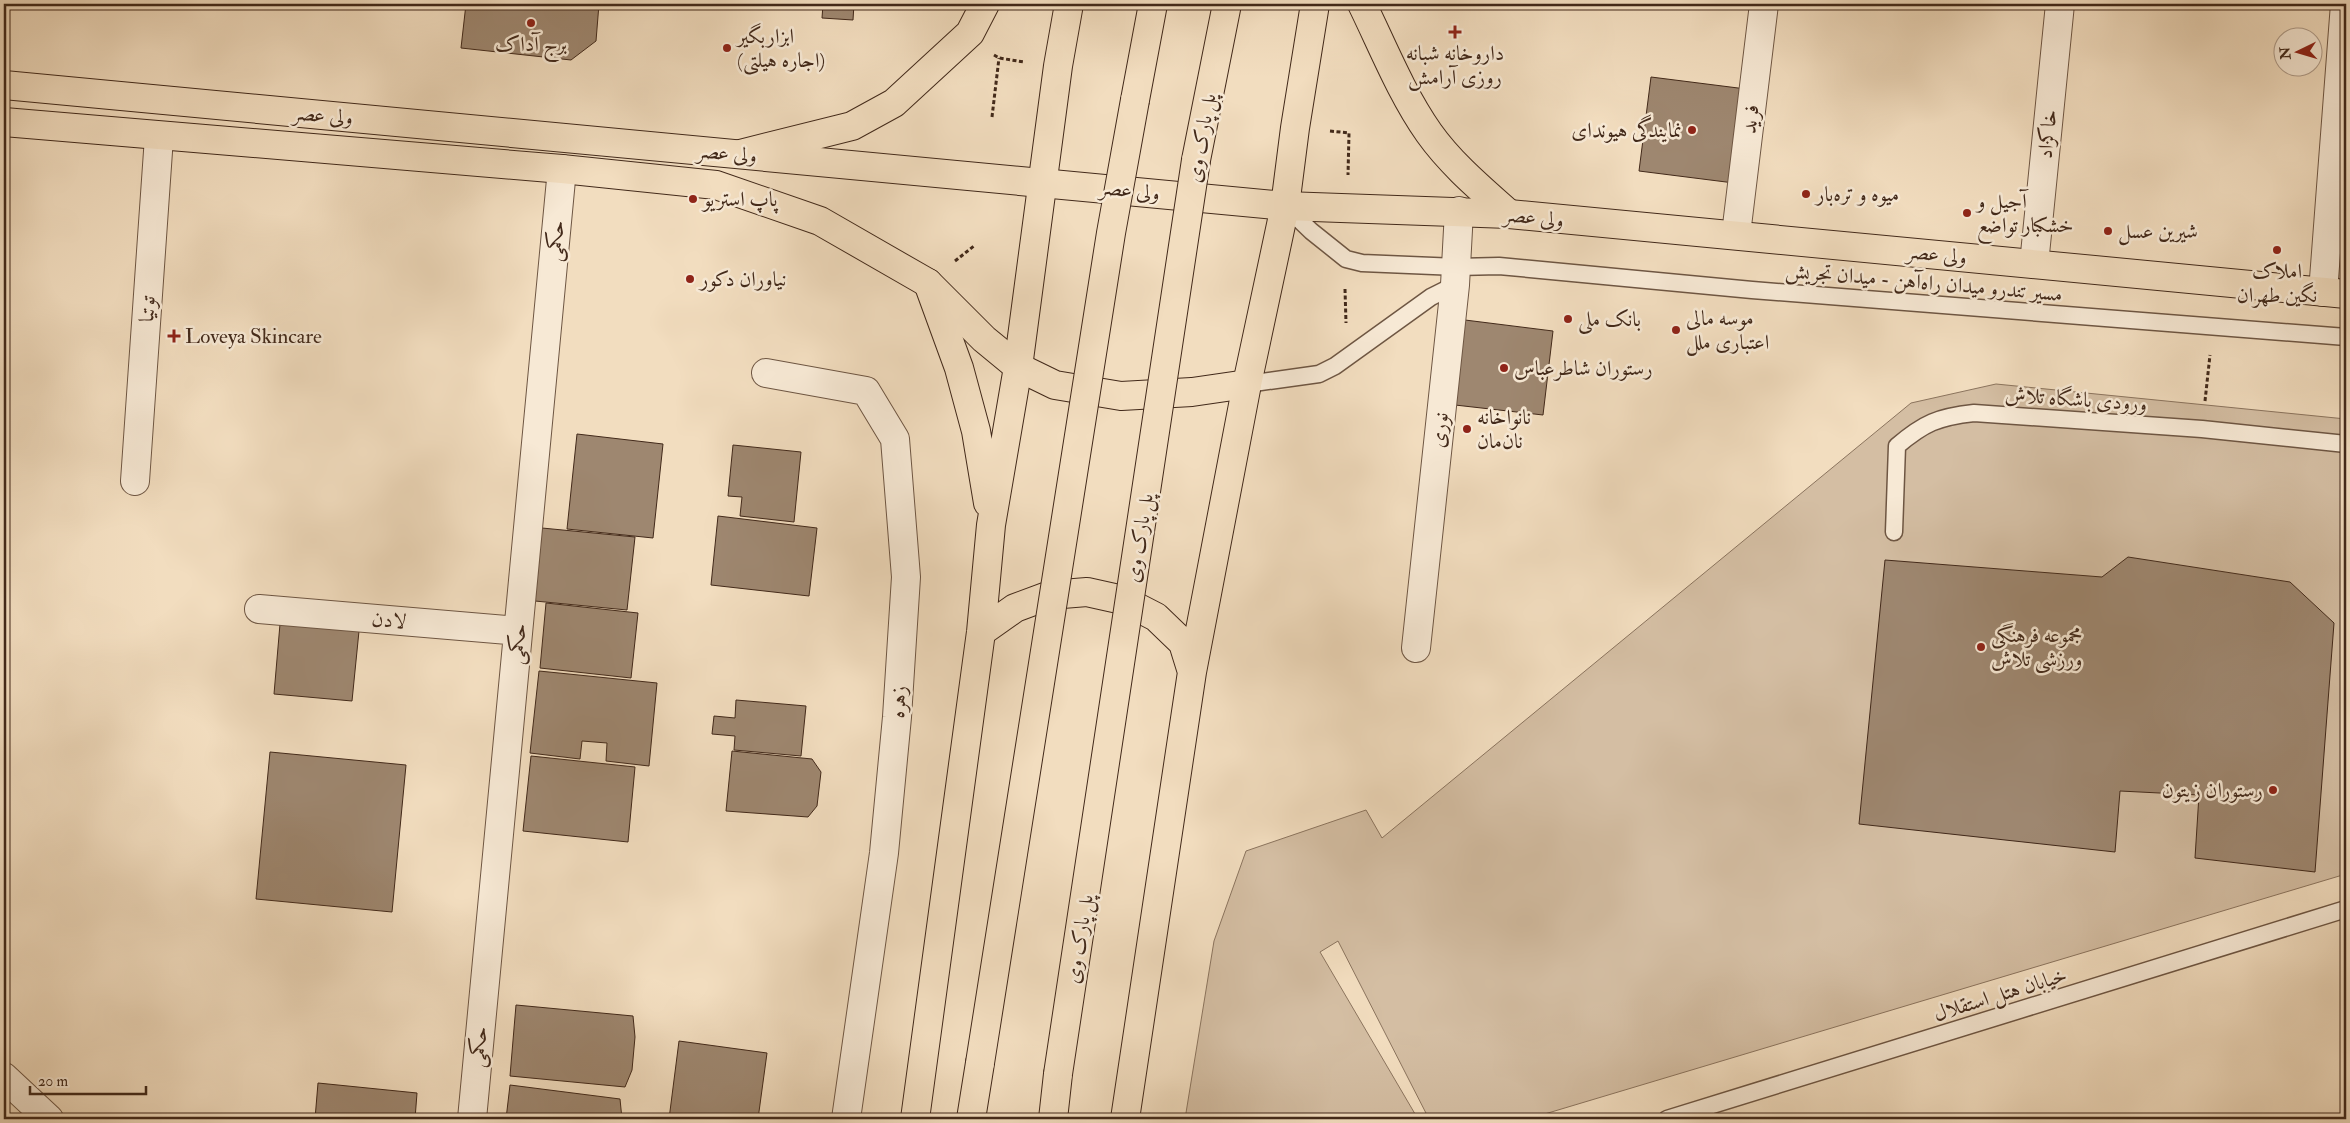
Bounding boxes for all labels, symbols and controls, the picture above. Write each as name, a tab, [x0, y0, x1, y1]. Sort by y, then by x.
marker: برج آداک	[525, 17, 537, 29]
place label: ابزاربگیر (اجاره هیلتی)	[735, 23, 825, 75]
marker: داروخانه شبانه روزی آرامش	[1449, 26, 1461, 38]
north arrow	[2272, 28, 2322, 78]
place label: برج آداک	[495, 31, 567, 63]
place label: داروخانه شبانه روزی آرامش	[1406, 40, 1504, 91]
marker: ابزاربگیر (اجاره هیلتی)	[721, 42, 733, 54]
text: N	[2276, 46, 2295, 61]
street label: پل پارک وی	[1180, 90, 1224, 185]
street label: ولی عصر	[290, 99, 354, 132]
street label: فرید	[1735, 103, 1766, 135]
street label: خاکزاد	[2031, 108, 2063, 160]
place label: نمایندگی هیوندای	[1571, 114, 1682, 144]
marker: نمایندگی هیوندای	[1686, 124, 1698, 136]
street label: ولی عصر	[694, 137, 758, 170]
street label: ولی عصر	[1097, 174, 1161, 207]
place label: میوه و تره‌بار	[1814, 181, 1899, 208]
place label: پاپ استریو	[701, 186, 778, 214]
marker: میوه و تره‌بار	[1800, 188, 1812, 200]
place label: آجیل و خشکبار تواضع	[1975, 188, 2073, 244]
marker: پاپ استریو	[687, 193, 699, 205]
street label: ولی عصر	[1501, 201, 1565, 234]
marker: آجیل و خشکبار تواضع	[1961, 207, 1973, 219]
place label: شیرین عسل	[2118, 218, 2198, 246]
street label: حکمی	[540, 219, 571, 263]
marker: شیرین عسل	[2102, 225, 2114, 237]
street label: ولی عصر	[1904, 238, 1968, 271]
marker: املاک نگین طهران	[2271, 244, 2283, 256]
street label: مسیر تندرو میدان راه‌آهن - میدان تجریش	[1784, 257, 2064, 308]
place label: املاک نگین طهران	[2237, 258, 2317, 309]
place label: نیاوران دکور	[698, 266, 787, 293]
marker: نیاوران دکور	[684, 273, 696, 285]
street label: توتیا	[133, 294, 162, 323]
place label: موسه مالی اعتباری ملل	[1686, 305, 1769, 356]
place label: بانک ملی	[1578, 306, 1641, 335]
marker: بانک ملی	[1562, 313, 1574, 325]
place label: Loveya Skincare	[185, 323, 322, 350]
marker: موسه مالی اعتباری ملل	[1670, 324, 1682, 336]
marker: Loveya Skincare	[167, 329, 181, 343]
place label: رستوران شاطرعباس	[1514, 355, 1653, 382]
marker: رستوران شاطرعباس	[1498, 362, 1510, 374]
street label: ورودی باشگاه تلاش	[2004, 381, 2148, 418]
place label: نانواخانه نان‌مان	[1477, 404, 1531, 455]
street label: نوری	[1424, 411, 1455, 449]
marker: نانواخانه نان‌مان	[1461, 423, 1473, 435]
street label: پل پارک وی	[1119, 490, 1161, 585]
street label: لادن	[370, 606, 408, 635]
street label: حکمی	[502, 622, 533, 666]
place label: مجموعه فرهنگی ورزشی تلاش	[1991, 622, 2083, 674]
marker: مجموعه فرهنگی ورزشی تلاش	[1975, 641, 1987, 653]
street label: زهره	[884, 685, 913, 719]
place label: رستوران زیتون	[2162, 777, 2263, 804]
marker: رستوران زیتون	[2267, 784, 2279, 796]
street label: پل پارک وی	[1059, 891, 1101, 986]
street label: خیابان هتل استقلال	[1930, 961, 2070, 1029]
street label: حکمی	[463, 1025, 494, 1069]
scale bar	[30, 1063, 146, 1095]
text: 20 m	[38, 1072, 68, 1091]

